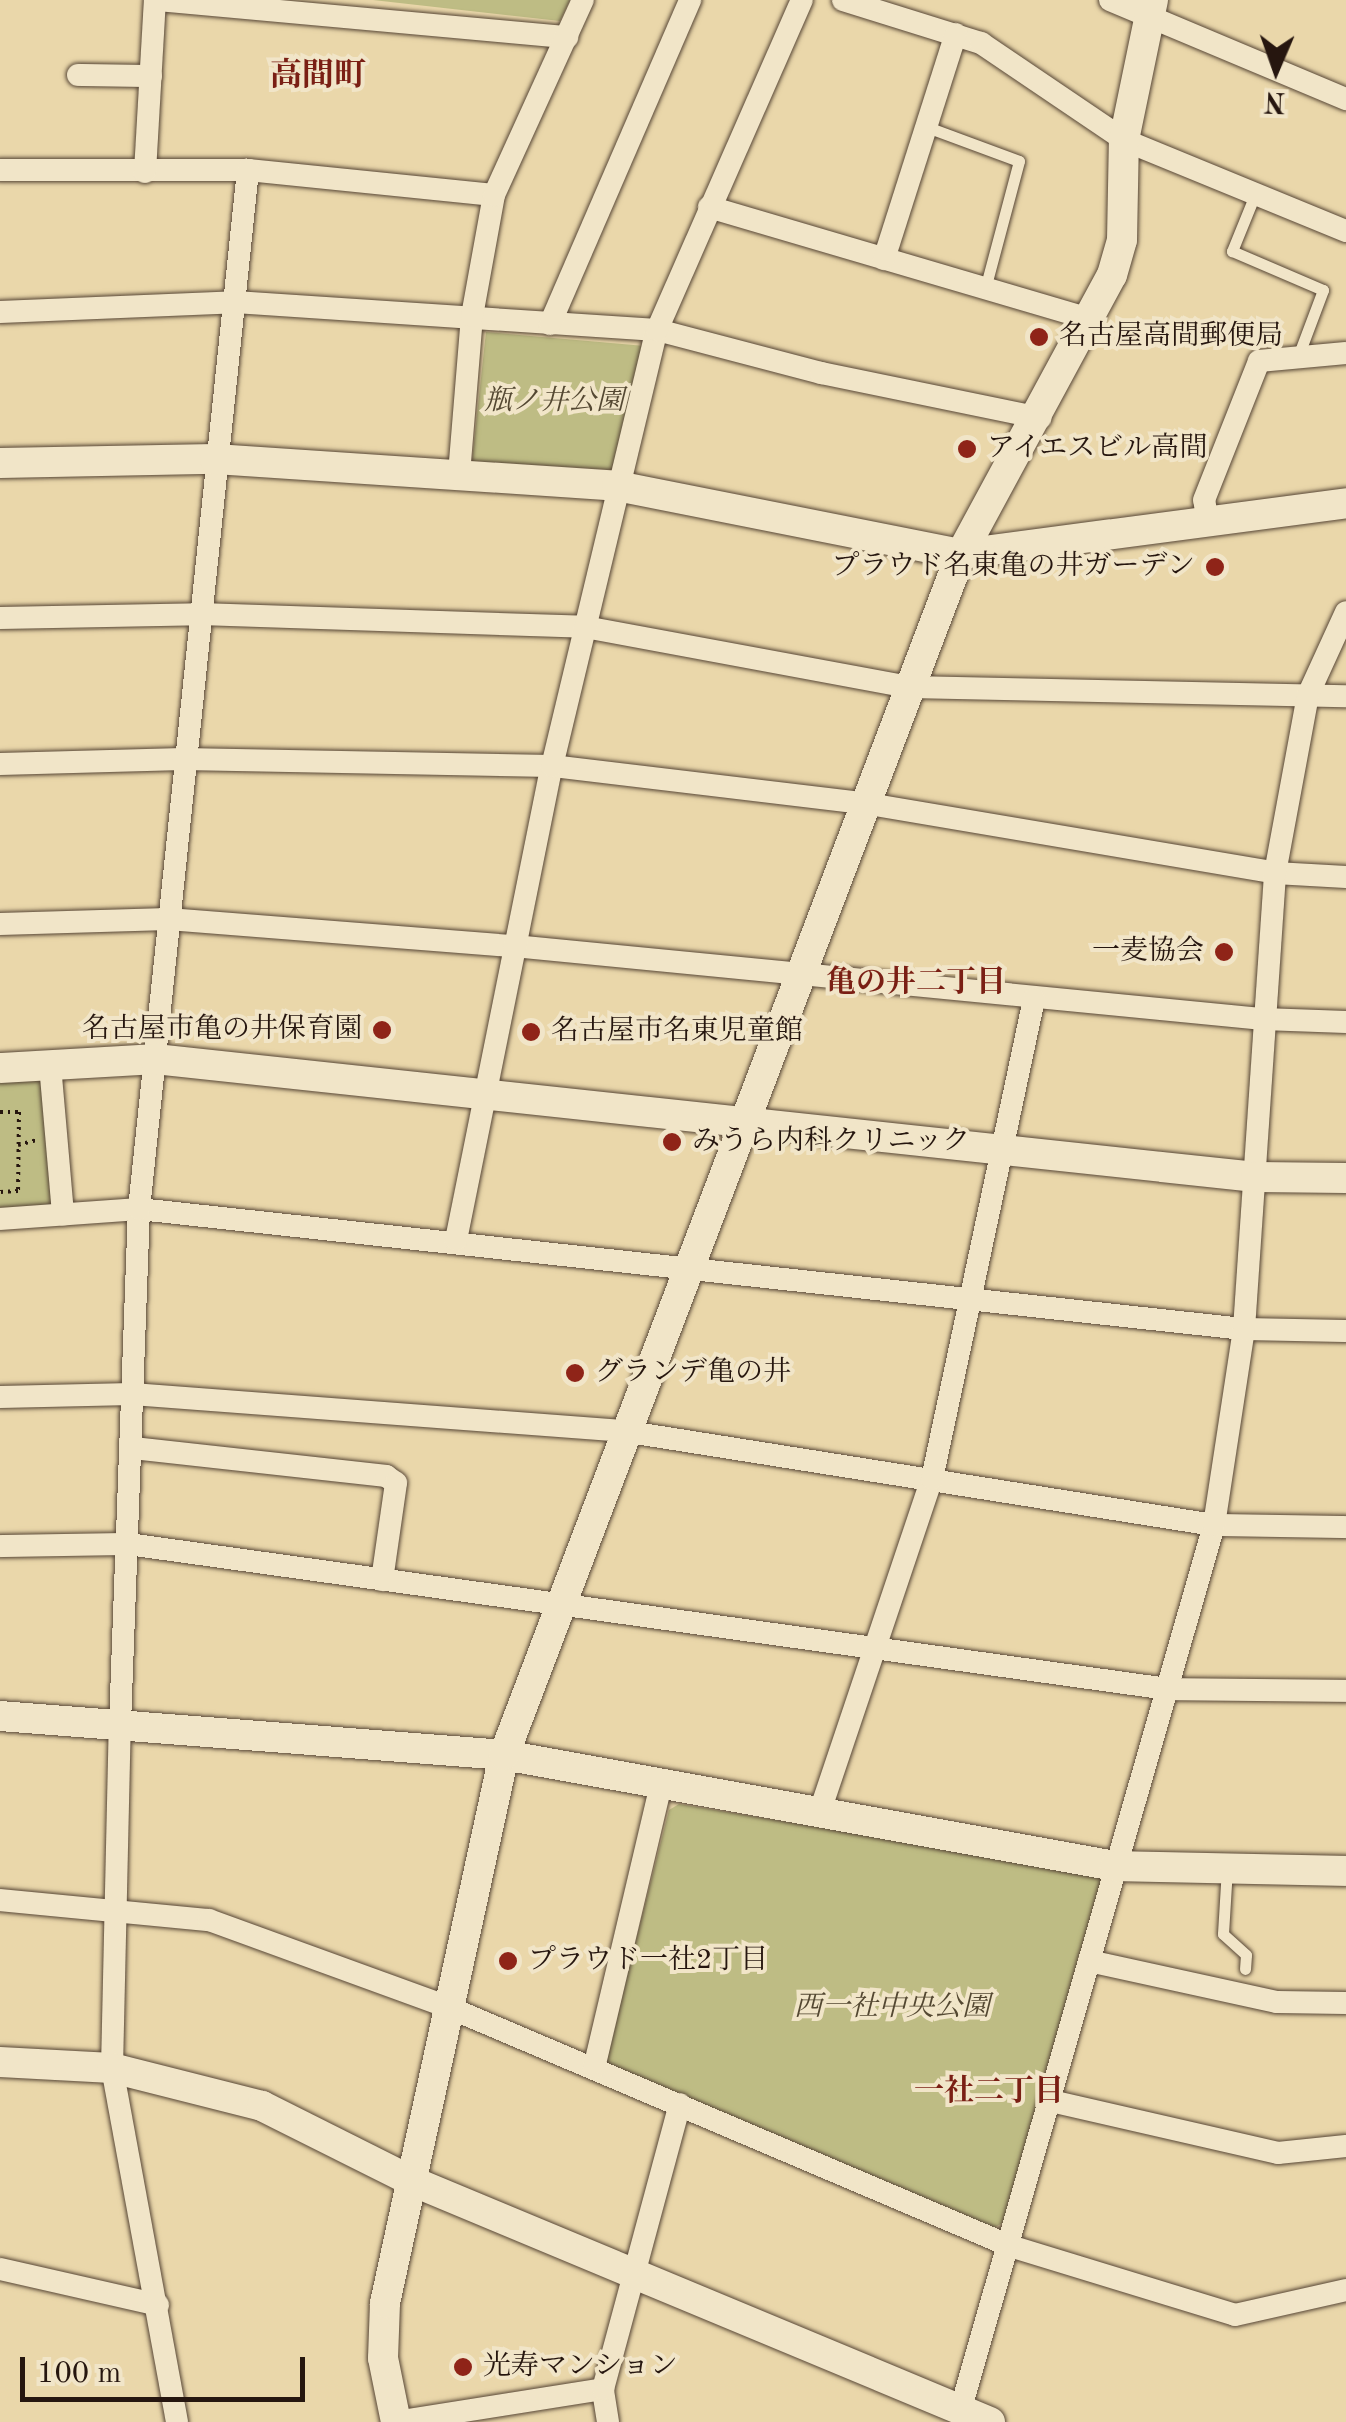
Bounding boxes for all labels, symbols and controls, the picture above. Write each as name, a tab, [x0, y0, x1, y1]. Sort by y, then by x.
north arrow	[1226, 20, 1326, 120]
district label: 高間町	[270, 58, 366, 96]
text: N	[1264, 86, 1286, 114]
place label: 名古屋高間郵便局	[1059, 320, 1283, 354]
marker: 名古屋高間郵便局	[1028, 326, 1050, 348]
park label: 瓶ノ井公園	[484, 385, 624, 419]
place label: アイエスビル高間	[987, 432, 1211, 466]
marker: アイエスビル高間	[956, 438, 978, 460]
place label: プラウド名東亀の井ガーデン	[831, 550, 1195, 584]
marker: プラウド名東亀の井ガーデン	[1204, 556, 1226, 578]
place label: 一麦協会	[1092, 935, 1204, 969]
marker: 一麦協会	[1213, 941, 1235, 963]
district label: 亀の井二丁目	[826, 965, 1006, 1001]
place label: 名古屋市亀の井保育園	[82, 1013, 362, 1047]
place label: 名古屋市名東児童館	[551, 1015, 803, 1049]
marker: 名古屋市亀の井保育園	[371, 1019, 393, 1041]
marker: 名古屋市名東児童館	[520, 1021, 542, 1043]
place label: みうら内科クリニック	[692, 1125, 972, 1159]
marker: みうら内科クリニック	[661, 1131, 683, 1153]
place label: グランデ亀の井	[595, 1356, 791, 1390]
marker: グランデ亀の井	[564, 1362, 586, 1384]
place label: プラウド一社2丁目	[528, 1944, 768, 1978]
marker: プラウド一社2丁目	[497, 1950, 519, 1972]
park label: 西一社中央公園	[794, 1991, 990, 2025]
district label: 一社二丁目	[914, 2074, 1064, 2110]
scale bar	[25, 2337, 310, 2399]
place label: 光寿マンション	[483, 2350, 679, 2384]
marker: 光寿マンション	[452, 2356, 474, 2378]
text: 100 m	[37, 2359, 121, 2389]

